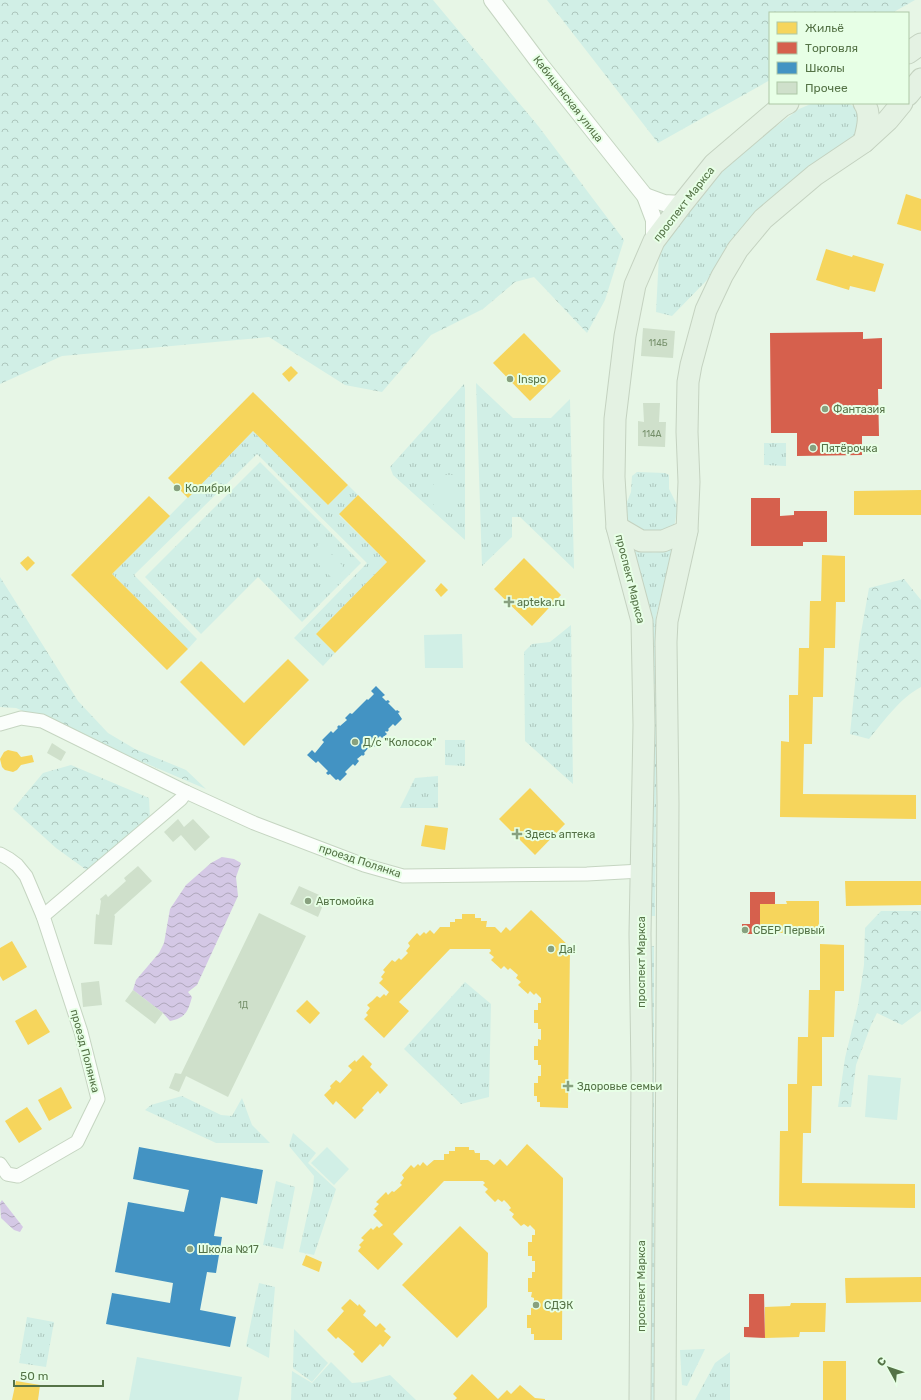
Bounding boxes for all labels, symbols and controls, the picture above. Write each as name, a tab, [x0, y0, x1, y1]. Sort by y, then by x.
legend	[769, 12, 909, 104]
text: Жильё	[805, 21, 844, 35]
text: Торговля	[805, 41, 858, 55]
street label: Кабицынская улица	[530, 53, 606, 145]
text: Школы	[805, 61, 845, 75]
text: Прочее	[805, 81, 848, 95]
street label: проспект Маркса	[651, 164, 717, 244]
house number: 114Б	[648, 338, 668, 348]
place label: Inspo	[518, 373, 546, 386]
marker: Inspo	[505, 374, 515, 384]
place label: Фантазия	[833, 403, 885, 416]
marker: Фантазия	[820, 404, 830, 414]
house number: 114А	[642, 429, 662, 439]
place label: Пятёрочка	[821, 442, 878, 455]
marker: Пятёрочка	[808, 443, 818, 453]
place label: Колибри	[185, 482, 231, 495]
marker: Колибри	[172, 483, 182, 493]
street label: проспект Маркса	[613, 533, 647, 625]
place label: apteka.ru	[517, 596, 565, 609]
marker: apteka.ru	[504, 597, 514, 607]
place label: Д/с "Колосок"	[363, 736, 436, 749]
marker: Д/с "Колосок"	[350, 737, 360, 747]
place label: Здесь аптека	[525, 828, 595, 841]
marker: Здесь аптека	[512, 829, 522, 839]
street label: проезд Полянка	[317, 842, 403, 880]
place label: Автомойка	[316, 895, 374, 908]
marker: Автомойка	[303, 896, 313, 906]
street label: проспект Маркса	[635, 916, 648, 1008]
place label: СБЕР Первый	[753, 924, 825, 937]
marker: СБЕР Первый	[740, 925, 750, 935]
place label: Да!	[559, 943, 576, 956]
marker: Да!	[546, 944, 556, 954]
house number: 1Д	[238, 1000, 249, 1010]
street label: проезд Полянка	[68, 1008, 102, 1094]
marker: Здоровье семьи	[562, 1080, 574, 1092]
place label: Здоровье семьи	[577, 1080, 662, 1093]
street label: проспект Маркса	[635, 1240, 648, 1332]
place label: Школа №17	[198, 1243, 259, 1256]
marker: Школа №17	[185, 1244, 195, 1254]
place label: СДЭК	[544, 1299, 573, 1312]
marker: СДЭК	[531, 1300, 541, 1310]
north arrow	[869, 1348, 909, 1388]
text: С	[874, 1355, 889, 1369]
scale bar	[14, 1362, 103, 1388]
text: 50 m	[20, 1369, 48, 1383]

